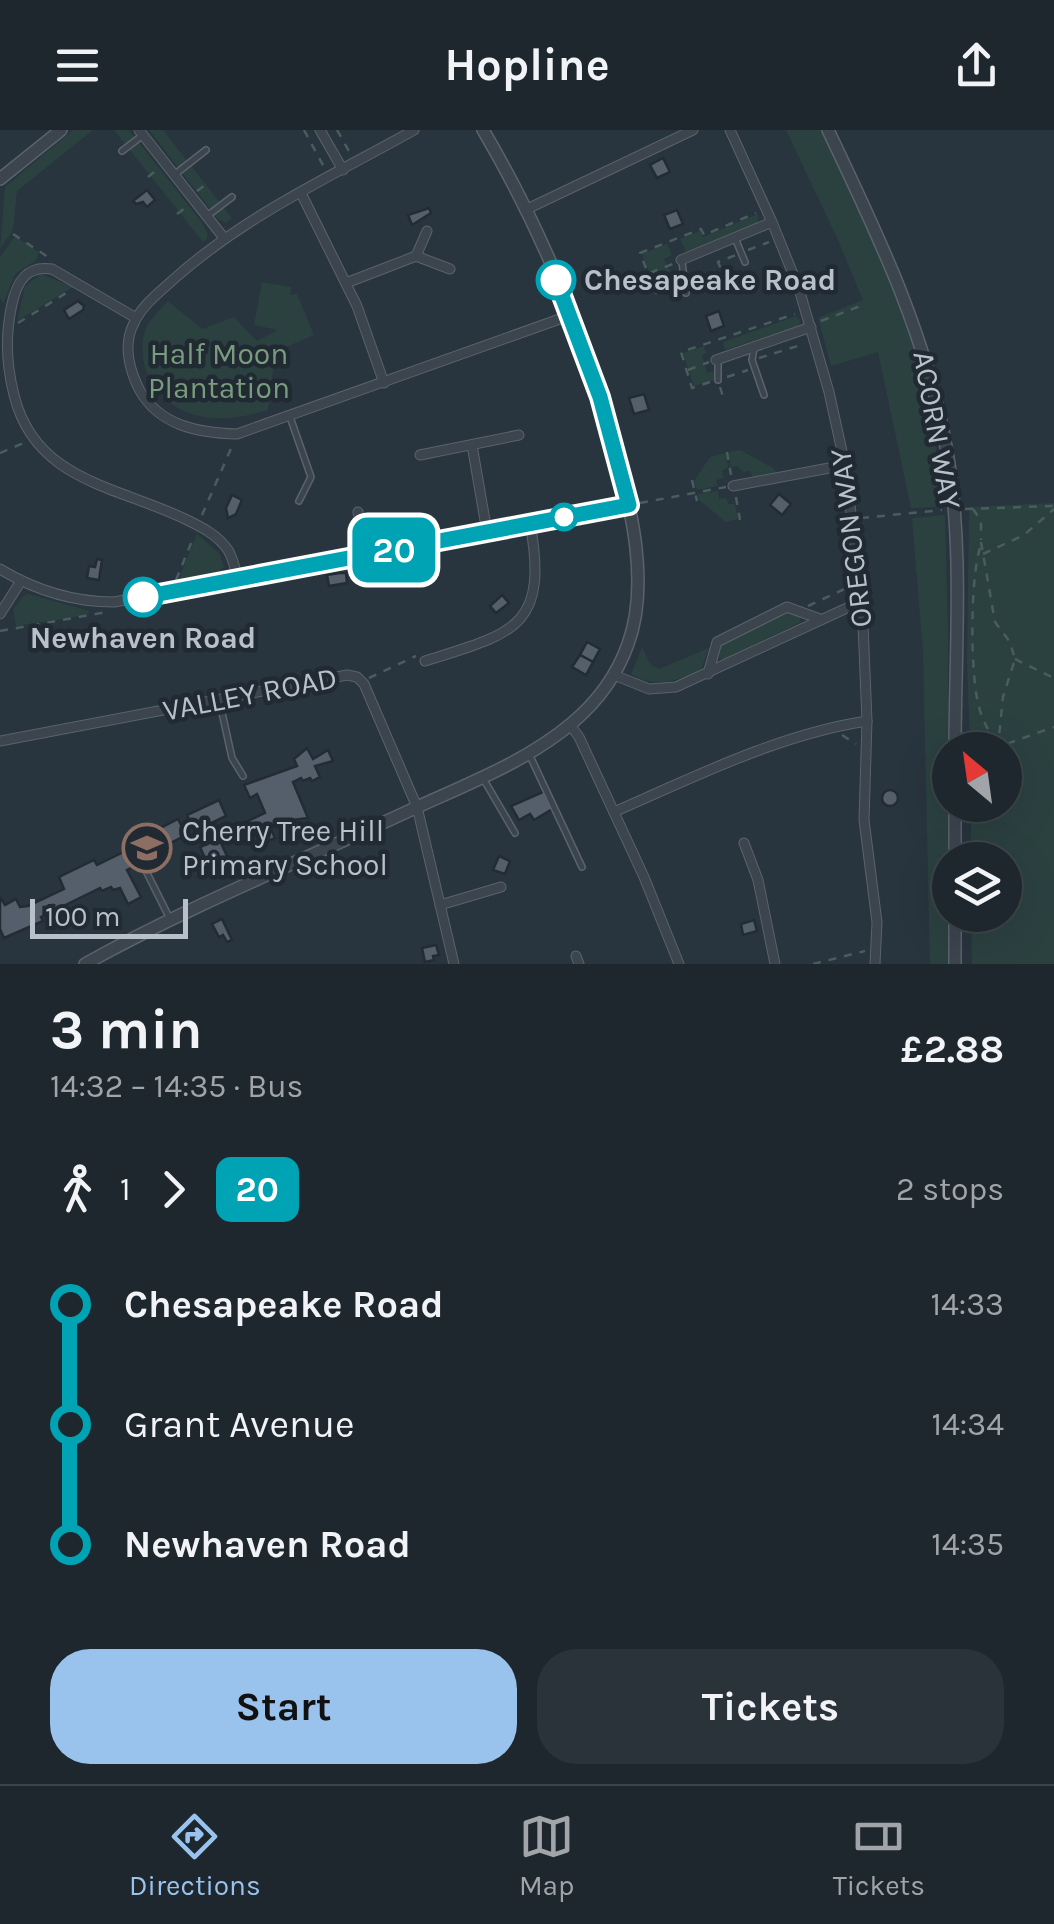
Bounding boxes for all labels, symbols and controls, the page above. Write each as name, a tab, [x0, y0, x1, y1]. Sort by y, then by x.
icon: menu	[50, 38, 105, 93]
icon: share	[949, 38, 1004, 93]
text: Hopline	[444, 39, 610, 91]
marker: Chesapeake Road	[537, 261, 575, 299]
place label: Chesapeake Road	[584, 262, 836, 298]
park label: Half Moon Plantation	[148, 336, 290, 406]
street label: ACORN WAY	[905, 348, 969, 512]
street label: OREGON WAY	[822, 446, 880, 629]
unlabelled marker	[551, 504, 577, 530]
line badge: 20	[349, 518, 439, 582]
text: 20	[372, 530, 416, 571]
marker: Newhaven Road	[124, 578, 162, 616]
place label: Newhaven Road	[30, 620, 256, 656]
street label: VALLEY ROAD	[160, 659, 340, 729]
north arrow	[932, 732, 1022, 822]
map controls	[932, 732, 1022, 932]
place label: Cherry Tree Hill Primary School	[182, 813, 388, 883]
school or university icon: Cherry Tree Hill Primary School	[121, 822, 173, 874]
button: layers	[932, 842, 1022, 932]
scale bar	[30, 894, 188, 938]
text: 100 m	[45, 900, 120, 933]
text: 3 min	[50, 998, 203, 1062]
text: £2.88	[901, 1027, 1004, 1072]
text: 14:32 – 14:35 · Bus	[50, 1068, 303, 1105]
icon: walk	[50, 1162, 105, 1217]
icon: forward	[146, 1162, 201, 1217]
text: 20	[236, 1169, 279, 1210]
text: 1	[120, 1171, 131, 1208]
text: 2 stops	[896, 1171, 1004, 1208]
text: Chesapeake Road	[124, 1282, 443, 1327]
text: 14:33	[930, 1286, 1004, 1323]
text: Grant Avenue	[124, 1402, 354, 1447]
text: 14:34	[931, 1406, 1004, 1443]
text: Newhaven Road	[124, 1522, 411, 1567]
text: 14:35	[931, 1526, 1004, 1563]
button: Start	[50, 1649, 517, 1764]
button: Tickets	[537, 1649, 1004, 1764]
tab: Directions	[129, 1809, 261, 1902]
tab: Map	[519, 1809, 574, 1902]
tab: Tickets	[833, 1809, 925, 1902]

